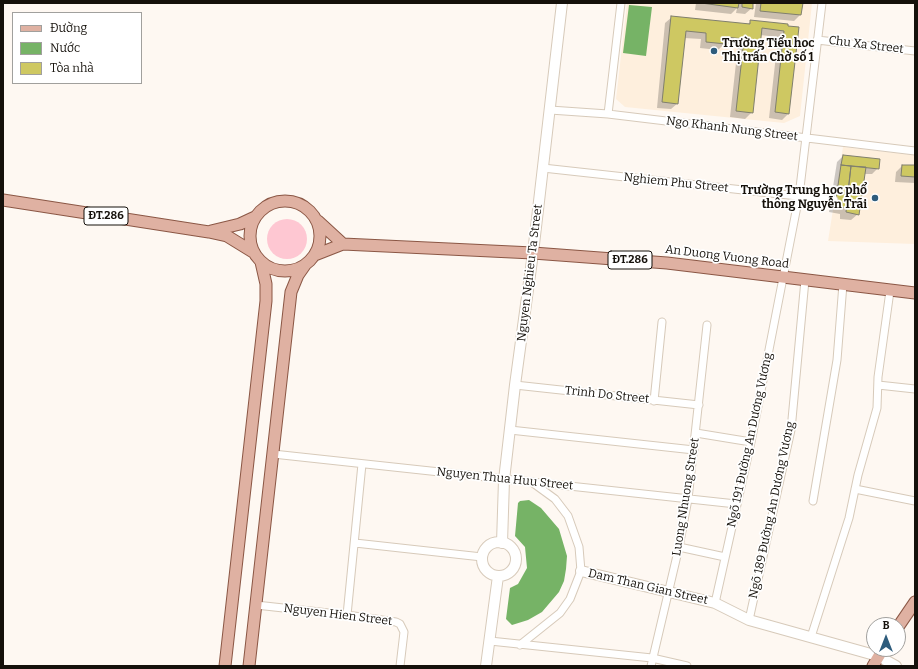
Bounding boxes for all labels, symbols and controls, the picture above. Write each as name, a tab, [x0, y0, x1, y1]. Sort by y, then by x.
legend	[12, 12, 142, 84]
text: Đường	[50, 21, 87, 35]
street label: Chu Xa Street	[828, 33, 904, 57]
place label: Trường Tiểu học Thị trấn Chờ số 1	[722, 37, 815, 65]
text: Nước	[50, 41, 80, 55]
marker: Trường Tiểu học Thị trấn Chờ số 1	[709, 46, 719, 56]
text: Tòa nhà	[50, 61, 94, 75]
street label: Ngo Khanh Nung Street	[665, 114, 799, 144]
street label: Nghiem Phu Street	[623, 170, 729, 196]
place label: Trường Trung học phổ thông Nguyễn Trãi	[741, 184, 867, 212]
marker: Trường Trung học phổ thông Nguyễn Trãi	[870, 193, 880, 203]
street label: Nguyen Nghieu Ta Street	[514, 203, 546, 343]
road number: ĐT.286	[84, 207, 128, 225]
street label: An Duong Vuong Road	[664, 242, 790, 272]
road number: ĐT.286	[608, 251, 652, 269]
street label: Ngõ 191 Đường An Dương Vương	[724, 351, 776, 529]
street label: Trinh Do Street	[564, 383, 650, 407]
street label: Ngõ 189 Đường An Dương Vương	[746, 420, 798, 600]
street label: Luong Nhuong Street	[670, 437, 702, 557]
street label: Nguyen Thua Huu Street	[436, 465, 574, 493]
street label: Dam Than Gian Street	[587, 566, 709, 608]
street label: Nguyen Hien Street	[283, 601, 393, 629]
north arrow	[866, 617, 906, 657]
text: B	[882, 619, 890, 632]

